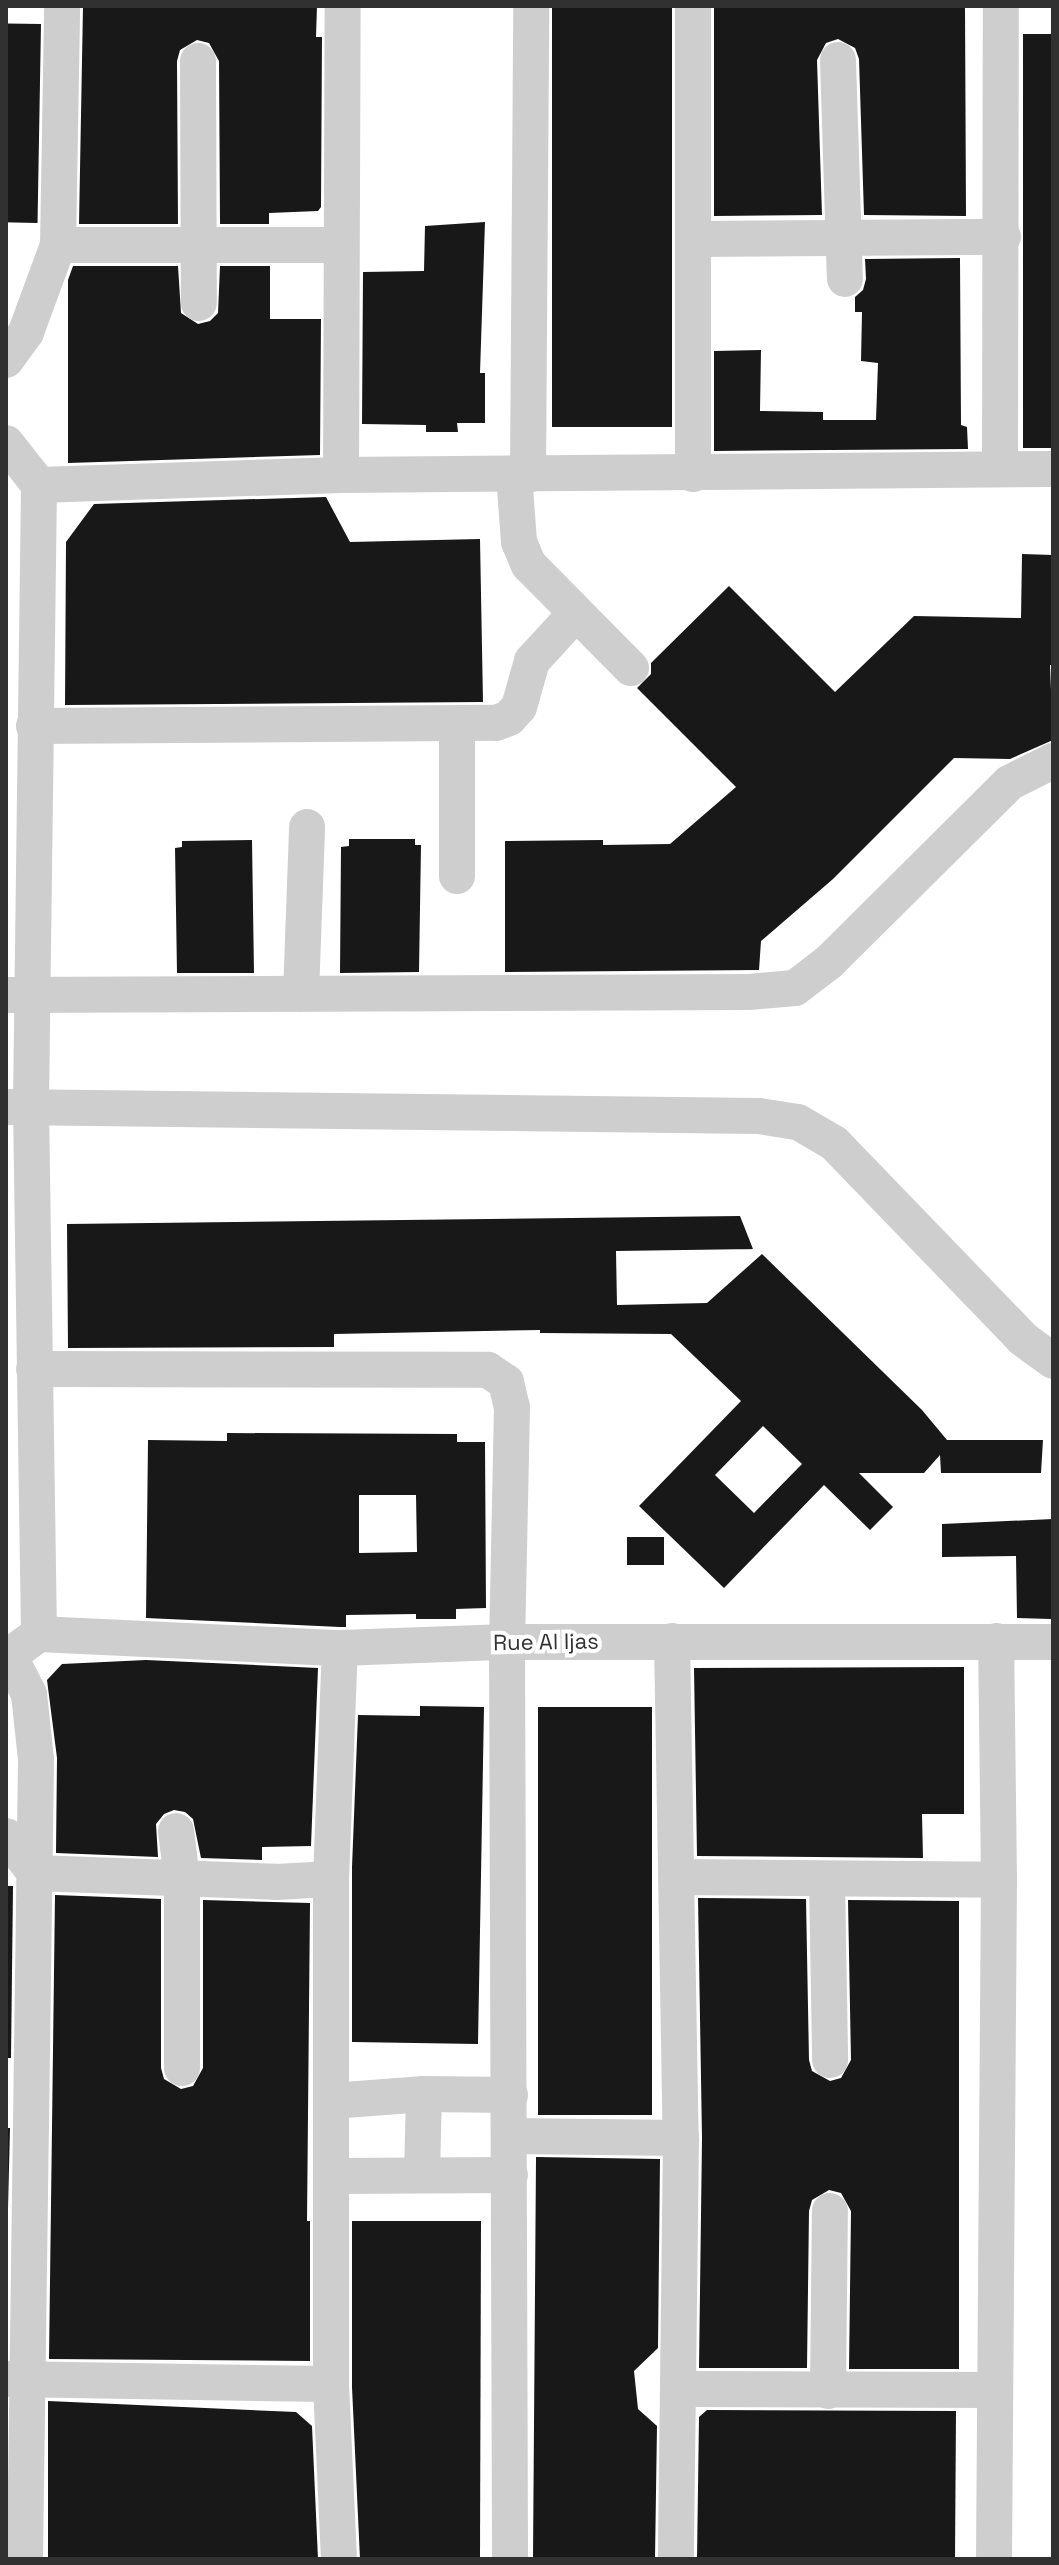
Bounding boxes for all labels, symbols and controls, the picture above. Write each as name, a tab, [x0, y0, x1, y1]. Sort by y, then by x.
street label: Rue Al Ijas	[493, 1628, 599, 1656]

